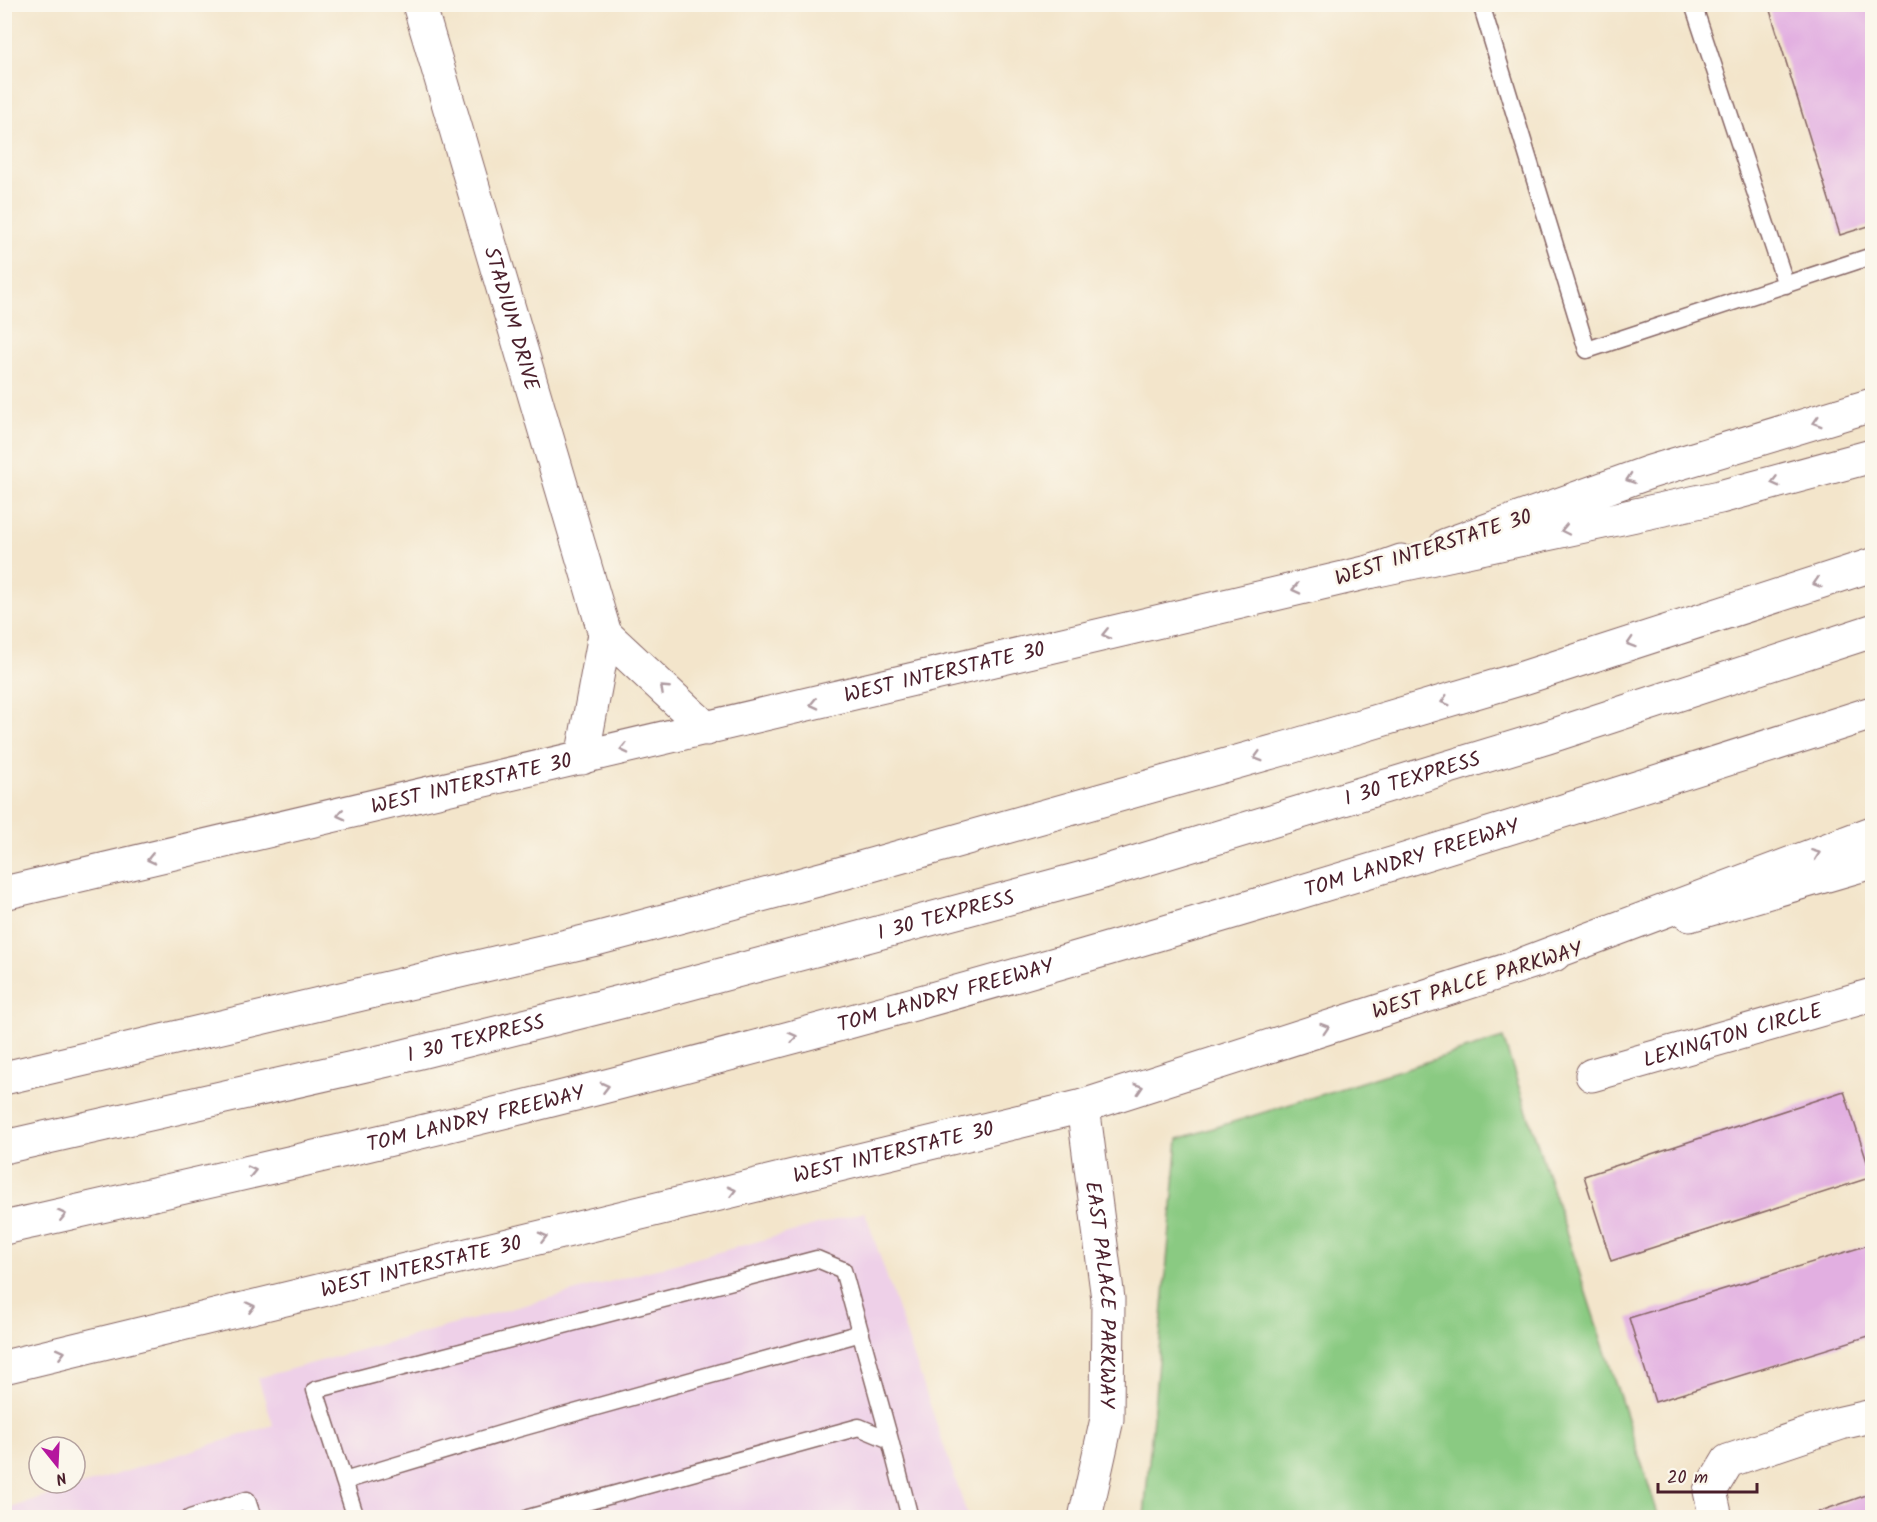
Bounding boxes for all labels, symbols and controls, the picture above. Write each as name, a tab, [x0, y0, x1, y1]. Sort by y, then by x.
street label: STADIUM DRIVE	[474, 243, 548, 396]
one-way arrow	[1812, 415, 1822, 427]
one-way arrow	[1625, 472, 1636, 485]
one-way arrow	[1771, 475, 1781, 487]
street label: WEST INTERSTATE 30	[1331, 501, 1536, 596]
one-way arrow	[1560, 523, 1570, 536]
one-way arrow	[1812, 575, 1823, 588]
one-way arrow	[1291, 582, 1301, 595]
one-way arrow	[1101, 627, 1111, 640]
street label: WEST INTERSTATE 30	[841, 634, 1049, 713]
one-way arrow	[1626, 636, 1637, 648]
one-way arrow	[660, 686, 671, 697]
one-way arrow	[1440, 694, 1451, 706]
one-way arrow	[809, 696, 819, 709]
one-way arrow	[619, 741, 629, 754]
street label: I 30 TEXPRESS	[1340, 743, 1485, 816]
street label: WEST INTERSTATE 30	[368, 745, 576, 824]
one-way arrow	[1253, 749, 1263, 762]
one-way arrow	[336, 807, 346, 820]
street label: TOM LANDRY FREEWAY	[1301, 810, 1524, 908]
one-way arrow	[1811, 849, 1821, 862]
one-way arrow	[146, 851, 156, 864]
street label: I 30 TEXPRESS	[874, 882, 1018, 950]
street label: WEST PALCE PARKWAY	[1368, 933, 1588, 1029]
street label: TOM LANDRY FREEWAY	[834, 950, 1059, 1042]
street label: LEXINGTON CIRCLE	[1639, 995, 1827, 1078]
street label: I 30 TEXPRESS	[404, 1006, 548, 1073]
one-way arrow	[1319, 1023, 1330, 1035]
one-way arrow	[788, 1031, 798, 1044]
street label: TOM LANDRY FREEWAY	[364, 1077, 589, 1162]
one-way arrow	[599, 1081, 609, 1094]
one-way arrow	[1133, 1083, 1144, 1095]
street label: WEST INTERSTATE 30	[790, 1113, 998, 1194]
one-way arrow	[246, 1166, 256, 1179]
street label: EAST PALACE PARKWAY	[1075, 1180, 1123, 1409]
one-way arrow	[727, 1186, 737, 1199]
one-way arrow	[56, 1209, 66, 1222]
street label: WEST INTERSTATE 30	[317, 1227, 525, 1308]
one-way arrow	[537, 1231, 547, 1244]
one-way arrow	[246, 1302, 256, 1315]
one-way arrow	[56, 1348, 66, 1361]
north arrow	[27, 1435, 87, 1495]
scale bar	[1658, 1456, 1757, 1494]
text: N	[53, 1464, 70, 1491]
text: 20 m	[1667, 1464, 1708, 1493]

